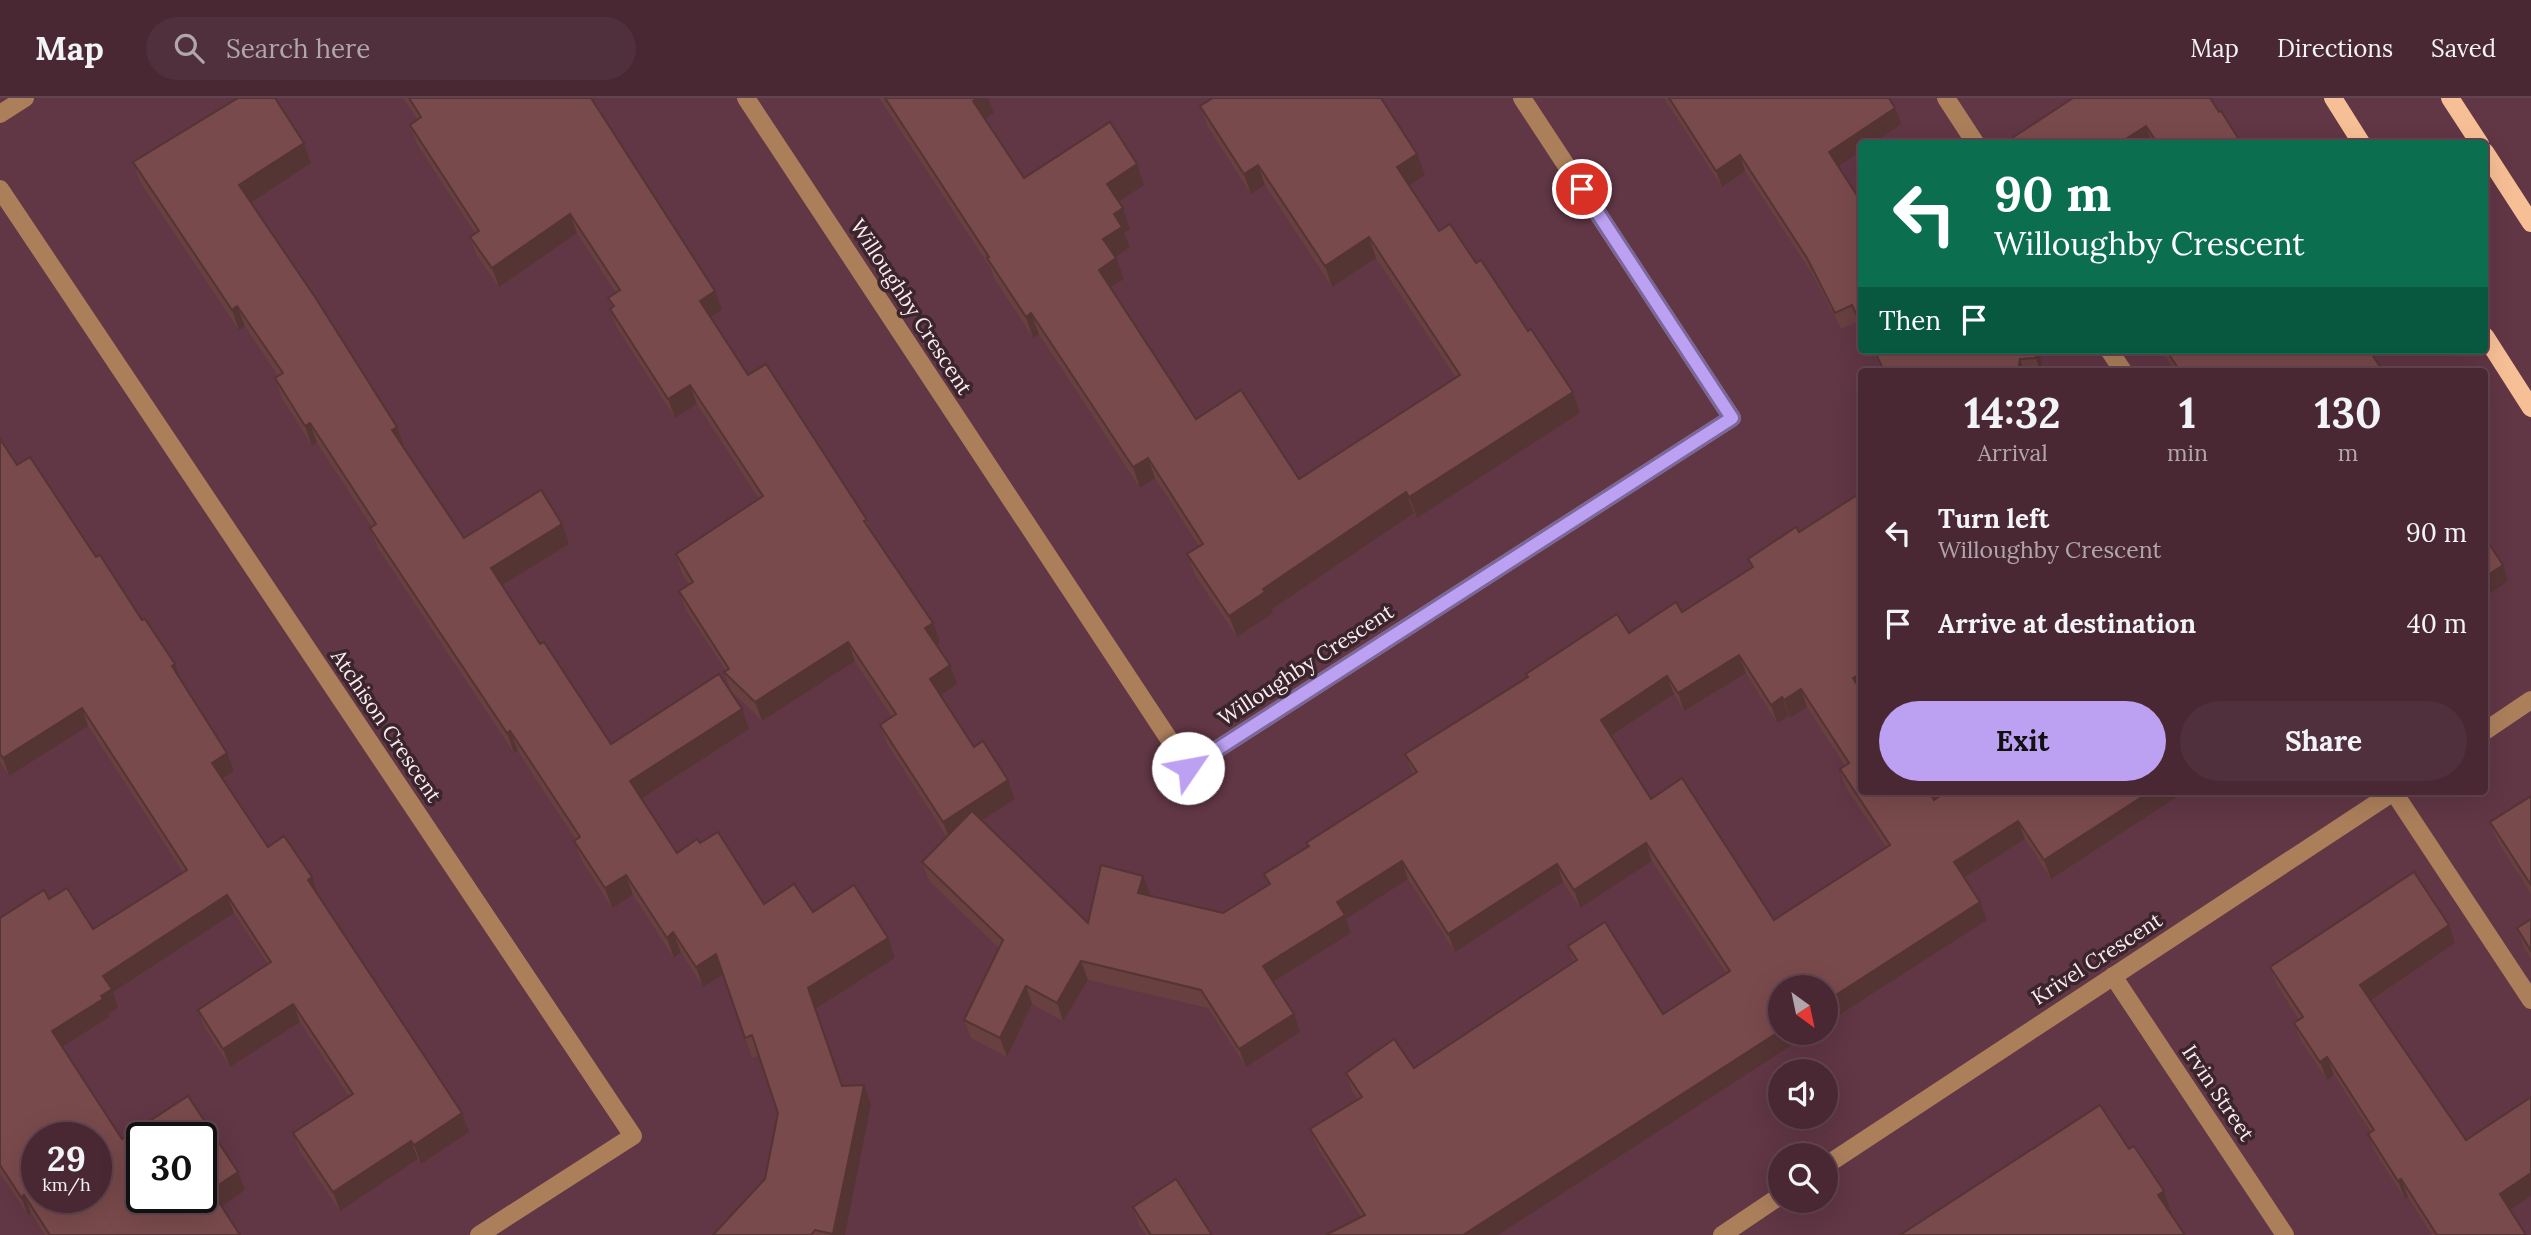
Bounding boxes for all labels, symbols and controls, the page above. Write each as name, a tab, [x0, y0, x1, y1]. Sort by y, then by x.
search box	[146, 17, 636, 80]
text: Map	[35, 27, 104, 69]
icon: search	[170, 29, 208, 67]
text: Search here	[226, 32, 370, 65]
text: Map	[2190, 33, 2239, 64]
text: Directions	[2277, 33, 2393, 64]
text: Saved	[2431, 33, 2496, 64]
pin	[1552, 159, 1612, 219]
text: 90 m	[1994, 162, 2111, 224]
icon: left	[1879, 168, 1970, 259]
icon: arrive	[1563, 170, 1601, 208]
street label: Willoughby Crescent	[845, 214, 979, 400]
text: Willoughby Crescent	[1994, 223, 2305, 264]
icon: arrive	[1955, 301, 1993, 339]
text: Then	[1879, 304, 1941, 337]
text: 14:32	[1964, 386, 2061, 440]
text: 1	[2179, 386, 2196, 440]
text: 130	[2314, 386, 2382, 440]
text: Arrival	[1977, 438, 2048, 467]
text: min	[2167, 438, 2208, 467]
text: m	[2338, 438, 2358, 467]
text: Turn left	[1938, 502, 2049, 535]
icon: left	[1879, 514, 1917, 552]
text: 90 m	[2406, 516, 2467, 549]
text: Willoughby Crescent	[1938, 535, 2161, 564]
street label: Willoughby Crescent	[1213, 597, 1399, 731]
icon: arrive	[1879, 605, 1917, 643]
text: Arrive at destination	[1938, 607, 2196, 640]
text: 40 m	[2407, 607, 2467, 640]
street label: Atchison Crescent	[325, 643, 448, 808]
button: Exit	[1879, 701, 2166, 781]
button: Share	[2180, 701, 2467, 781]
position arrow	[1151, 731, 1225, 805]
street label: Krivel Crescent	[2026, 906, 2168, 1011]
north arrow	[1768, 975, 1838, 1045]
map controls	[1768, 975, 1838, 1213]
street label: Irvin Street	[2176, 1039, 2261, 1147]
button: sound	[1768, 1059, 1838, 1129]
speed limit sign: 30	[126, 1122, 217, 1213]
text: 29	[47, 1136, 86, 1181]
button: search	[1768, 1143, 1838, 1213]
text: km/h	[42, 1173, 91, 1196]

